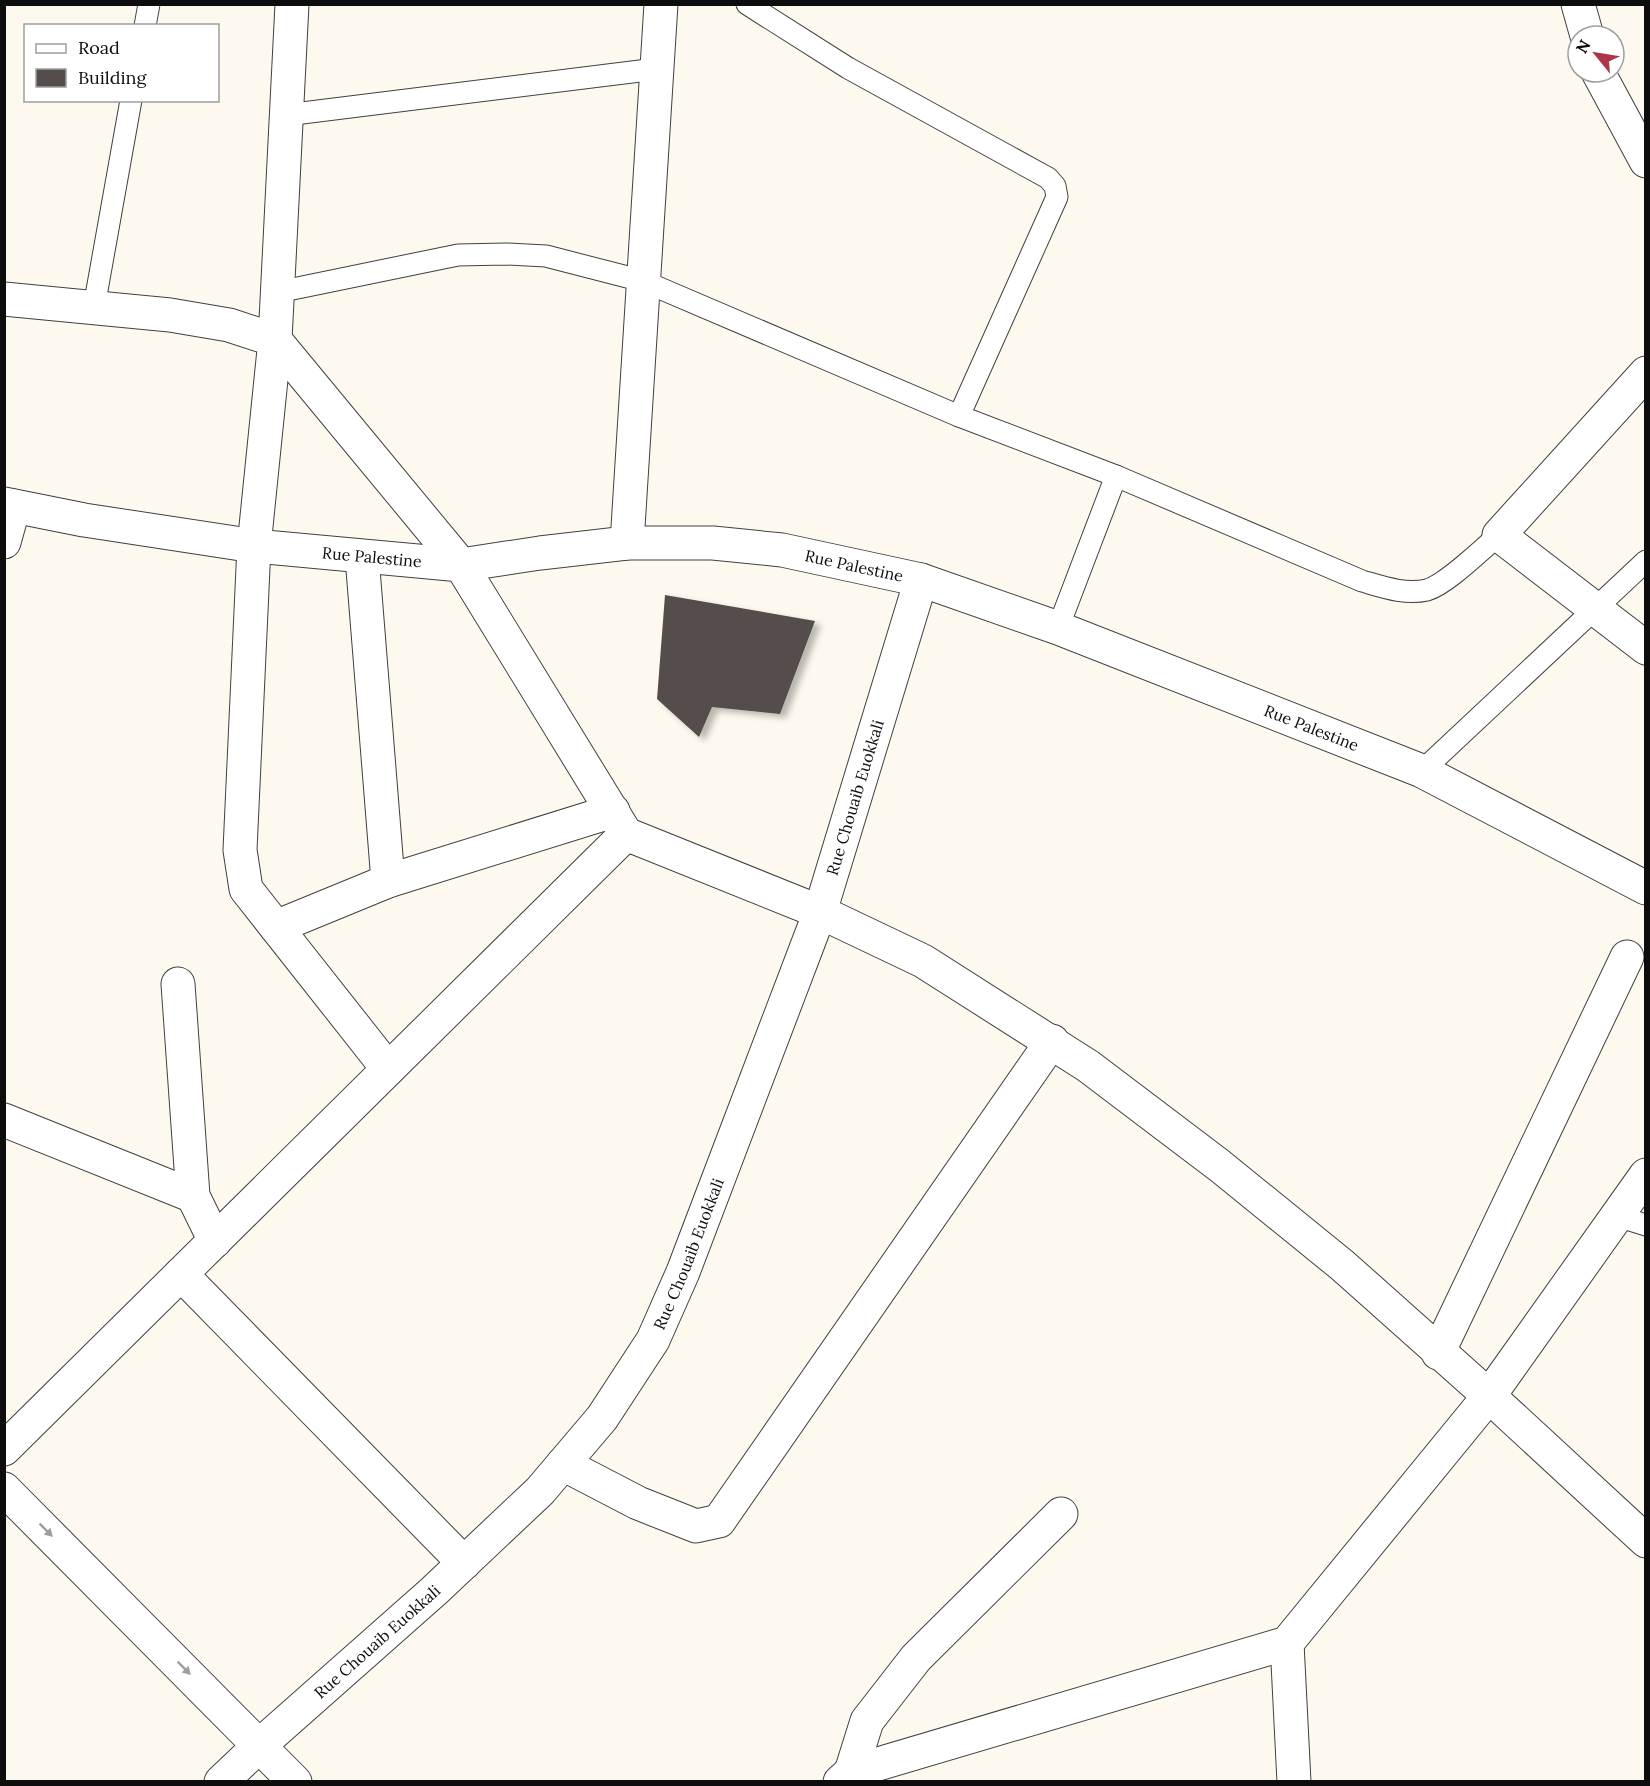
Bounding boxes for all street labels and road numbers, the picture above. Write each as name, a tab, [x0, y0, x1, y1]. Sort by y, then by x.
street label: Rue Palestine	[321, 542, 423, 571]
street label: Rue Palestine	[803, 545, 905, 586]
street label: Rue Palestine	[1261, 700, 1362, 755]
street label: Rue Chouaib Euokkali	[822, 717, 888, 878]
street label: Rue Chouaib Euokkali	[649, 1175, 728, 1333]
street label: Rue Chouaib Euokkali	[310, 1581, 444, 1702]

